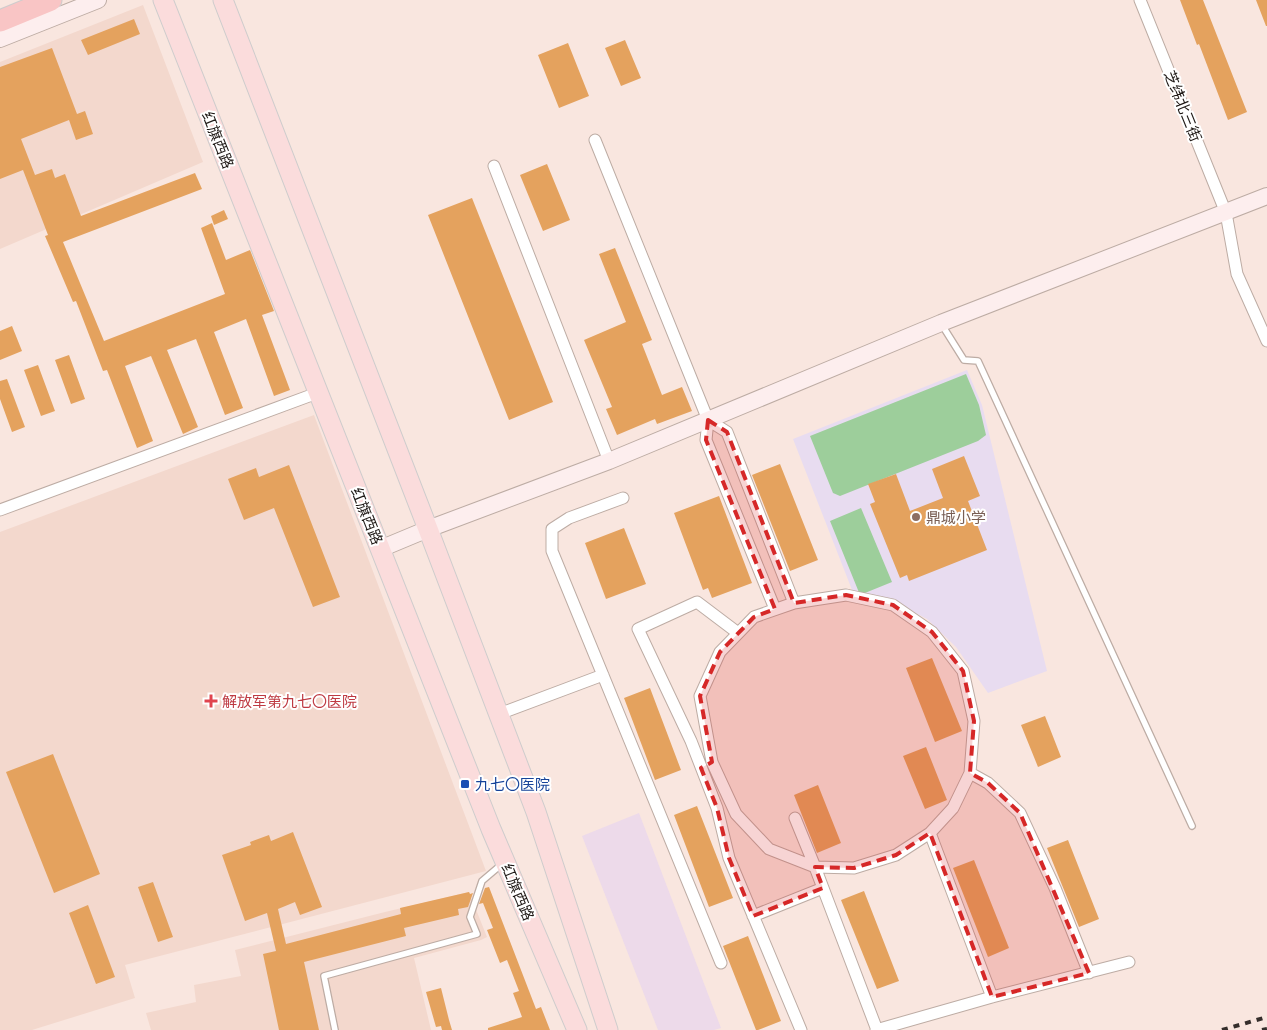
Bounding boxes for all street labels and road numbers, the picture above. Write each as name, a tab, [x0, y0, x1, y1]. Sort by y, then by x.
street label: 芝纬北三街	[1160, 68, 1206, 144]
street label: 红旗西路	[198, 109, 238, 171]
street label: 红旗西路	[347, 485, 387, 547]
street label: 红旗西路	[498, 861, 538, 923]

